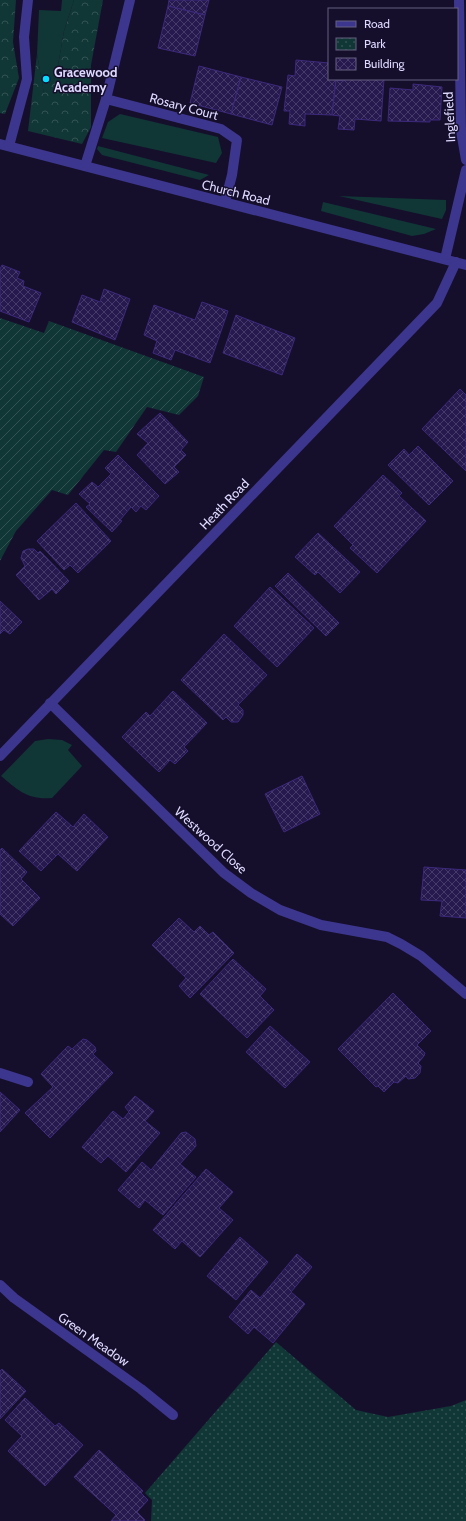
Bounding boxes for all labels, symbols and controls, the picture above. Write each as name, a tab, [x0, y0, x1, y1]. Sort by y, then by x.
legend	[328, 8, 458, 80]
text: Road	[364, 16, 390, 31]
text: Park	[364, 36, 386, 51]
text: Building	[364, 56, 406, 71]
place label: Gracewood Academy	[54, 64, 117, 95]
marker: Gracewood Academy	[41, 74, 51, 84]
street label: Rosary Court	[148, 89, 221, 123]
street label: Inglefield	[440, 91, 458, 143]
street label: Church Road	[200, 176, 272, 208]
street label: Heath Road	[196, 475, 252, 533]
street label: Westwood Close	[171, 803, 251, 877]
street label: Green Meadow	[55, 1309, 133, 1370]

